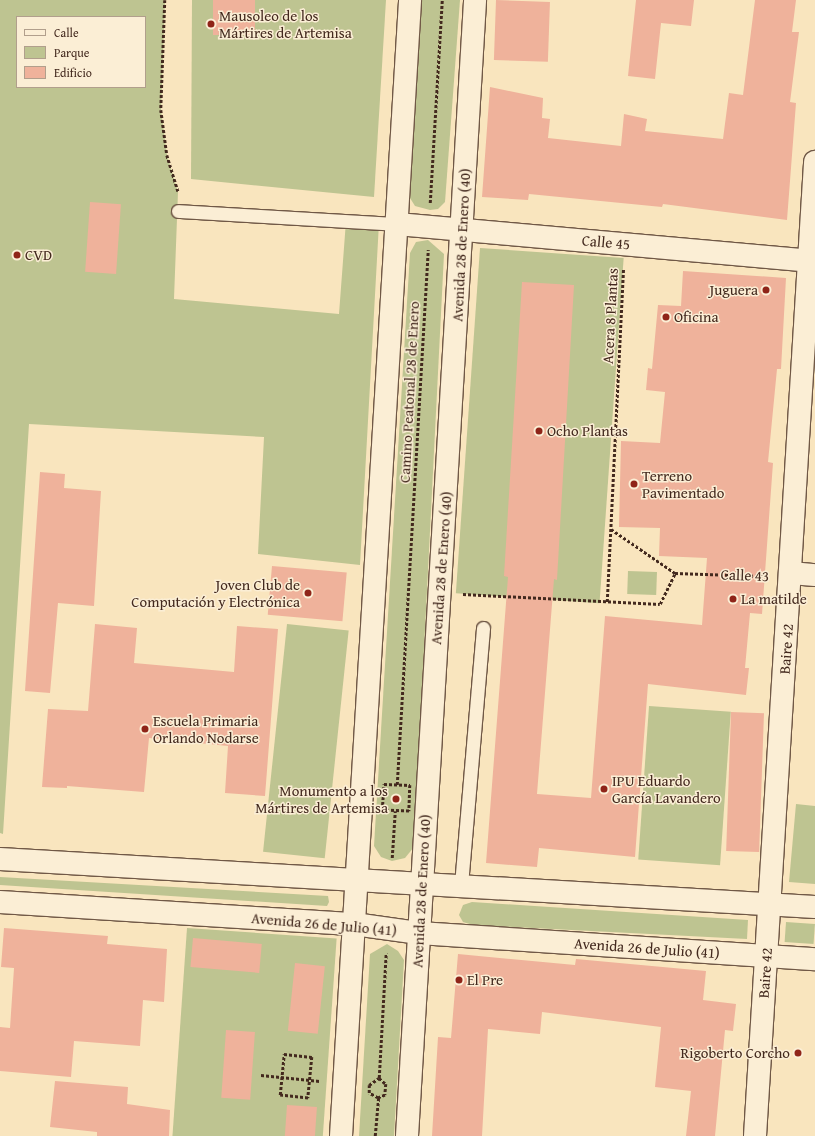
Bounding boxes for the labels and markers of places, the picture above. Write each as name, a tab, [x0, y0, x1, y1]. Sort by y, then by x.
place label: Mausoleo de los Mártires de Artemisa	[219, 6, 352, 41]
marker: Mausoleo de los Mártires de Artemisa	[206, 19, 216, 29]
place label: CVD	[25, 246, 52, 264]
marker: CVD	[12, 250, 22, 260]
place label: Juguera	[709, 281, 758, 299]
marker: Juguera	[761, 285, 771, 295]
place label: Oficina	[674, 308, 719, 326]
marker: Oficina	[661, 312, 671, 322]
place label: Ocho Plantas	[547, 422, 628, 440]
marker: Ocho Plantas	[534, 426, 544, 436]
place label: Terreno Pavimentado	[642, 466, 724, 501]
marker: Terreno Pavimentado	[629, 479, 639, 489]
place label: Joven Club de Computación y Electrónica	[131, 575, 300, 610]
marker: Joven Club de Computación y Electrónica	[303, 588, 313, 598]
place label: La matilde	[741, 590, 807, 608]
marker: La matilde	[728, 594, 738, 604]
place label: Escuela Primaria Orlando Nodarse	[153, 711, 259, 746]
marker: Escuela Primaria Orlando Nodarse	[140, 724, 150, 734]
place label: IPU Eduardo García Lavandero	[612, 771, 721, 806]
place label: Monumento a los Mártires de Artemisa	[255, 781, 388, 816]
marker: IPU Eduardo García Lavandero	[599, 784, 609, 794]
marker: Monumento a los Mártires de Artemisa	[391, 794, 401, 804]
place label: El Pre	[467, 971, 503, 989]
marker: El Pre	[454, 975, 464, 985]
place label: Rigoberto Corcho	[681, 1044, 790, 1062]
marker: Rigoberto Corcho	[793, 1048, 803, 1058]

